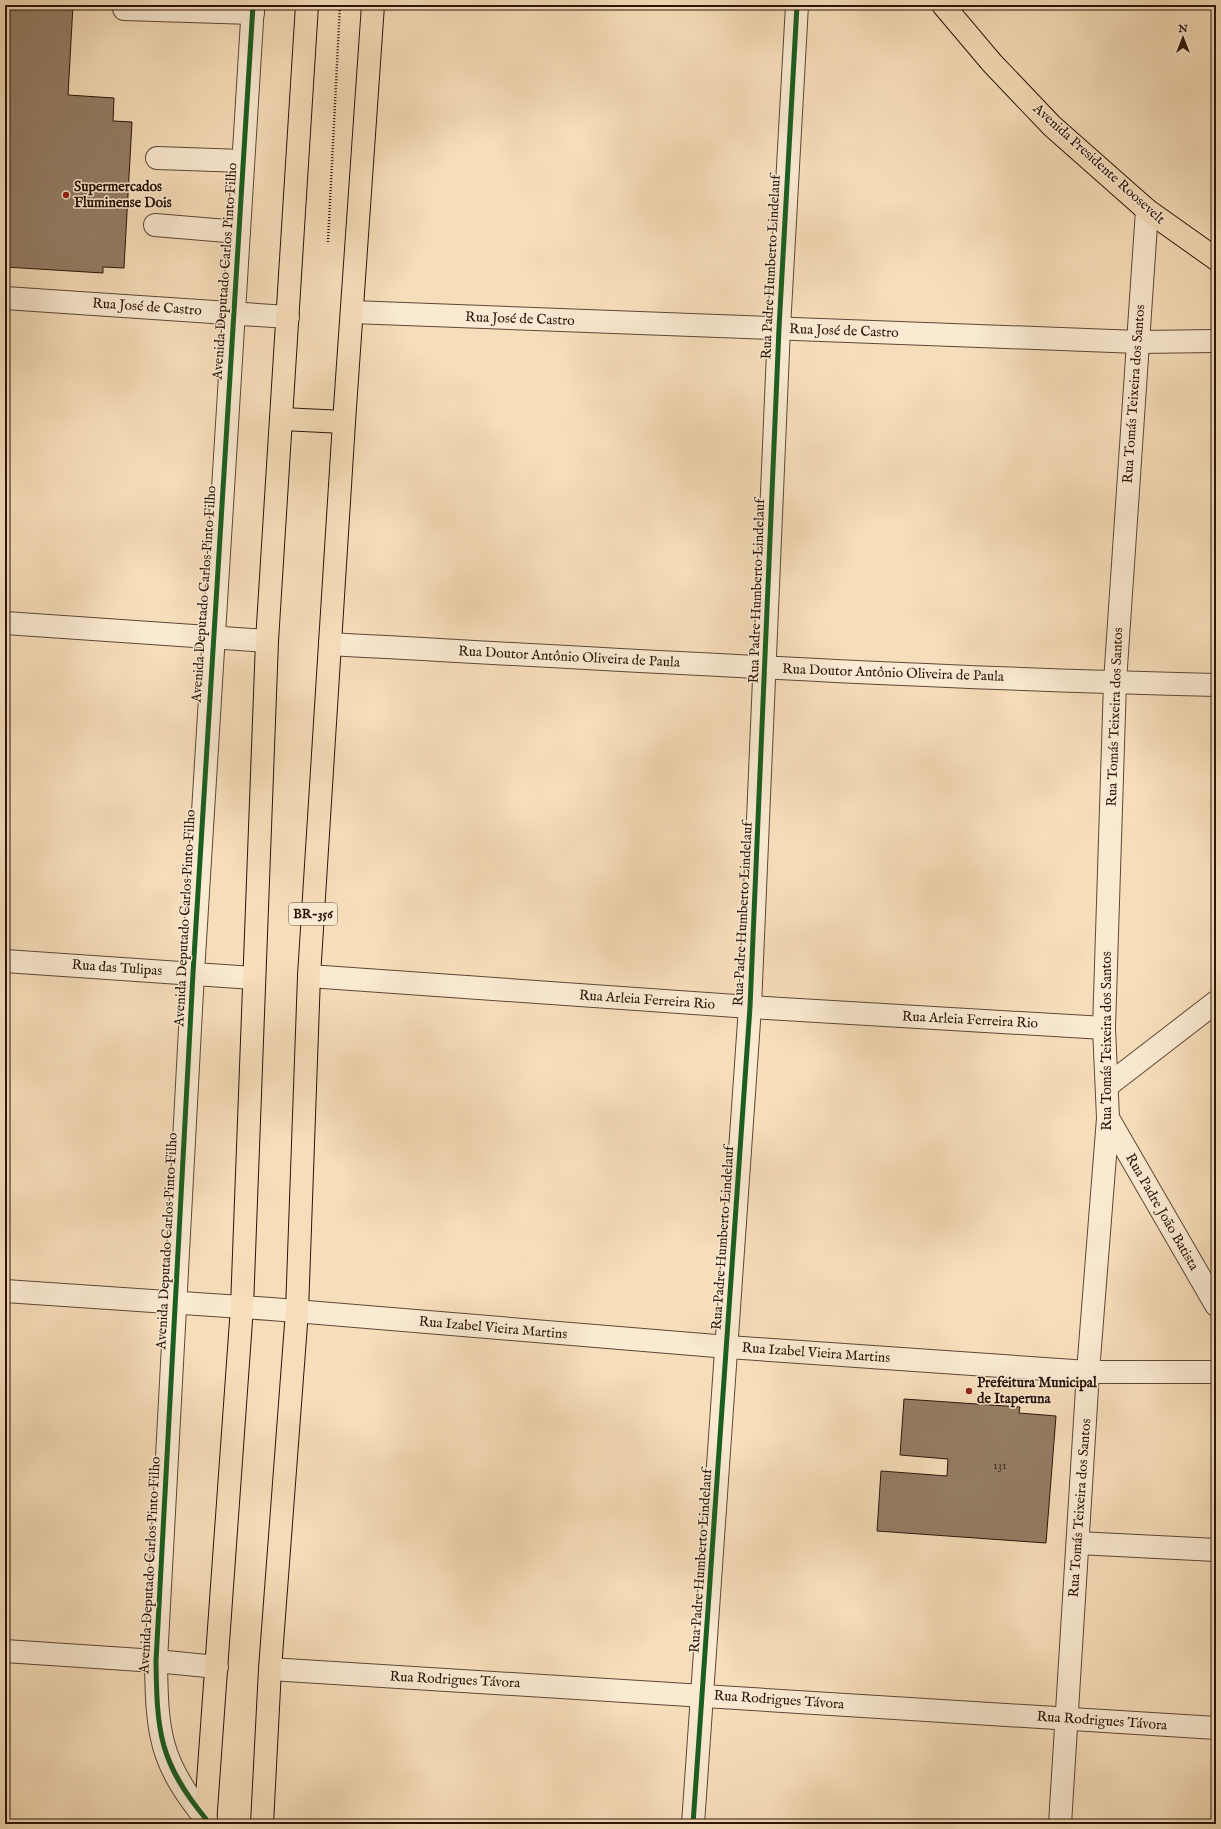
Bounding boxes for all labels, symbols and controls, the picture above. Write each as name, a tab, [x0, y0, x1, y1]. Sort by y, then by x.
north arrow	[1163, 18, 1203, 58]
text: N	[1177, 22, 1188, 36]
street label: Avenida Presidente Roosevelt	[1028, 99, 1169, 228]
street label: Avenida Deputado Carlos Pinto Filho	[208, 162, 242, 381]
street label: Rua Padre Humberto Lindelauf	[757, 171, 785, 360]
place label: Supermercados Fluminense Dois	[74, 178, 172, 212]
marker: Supermercados Fluminense Dois	[61, 190, 71, 200]
street label: Rua José de Castro	[92, 294, 203, 320]
street label: Rua Tomás Teixeira dos Santos	[1119, 304, 1149, 484]
street label: Rua José de Castro	[465, 308, 576, 330]
street label: Rua José de Castro	[789, 320, 900, 342]
street label: Avenida Deputado Carlos Pinto Filho	[187, 485, 221, 704]
street label: Rua Padre Humberto Lindelauf	[745, 496, 769, 684]
street label: Rua Tomás Teixeira dos Santos	[1103, 627, 1127, 807]
street label: Rua Doutor Antônio Oliveira de Paula	[458, 642, 681, 672]
street label: Rua Doutor Antônio Oliveira de Paula	[782, 660, 1005, 686]
street label: Avenida Deputado Carlos Pinto Filho	[170, 809, 200, 1028]
street label: Rua Padre Humberto Lindelauf	[729, 818, 757, 1007]
road number: BR-356	[289, 903, 337, 925]
street label: Rua Tomás Teixeira dos Santos	[1098, 951, 1116, 1131]
street label: Rua das Tulipas	[71, 956, 163, 980]
street label: Rua Arleia Ferreira Rio	[578, 986, 716, 1014]
street label: Rua Arleia Ferreira Rio	[901, 1007, 1039, 1033]
street label: Avenida Deputado Carlos Pinto Filho	[152, 1132, 182, 1351]
street label: Rua Padre Humberto Lindelauf	[708, 1142, 739, 1331]
street label: Rua Padre João Batista	[1121, 1150, 1203, 1275]
street label: Rua Izabel Vieira Martins	[418, 1313, 568, 1343]
street label: Rua Izabel Vieira Martins	[741, 1339, 891, 1367]
place label: Prefeitura Municipal de Itaperuna	[977, 1374, 1098, 1408]
marker: Prefeitura Municipal de Itaperuna	[964, 1386, 974, 1396]
street label: Rua Tomás Teixeira dos Santos	[1065, 1418, 1095, 1598]
street label: Avenida Deputado Carlos Pinto Filho	[135, 1456, 165, 1675]
house number: 131	[993, 1458, 1007, 1473]
street label: Rua Padre Humberto Lindelauf	[686, 1465, 717, 1654]
street label: Rua Rodrigues Távora	[389, 1668, 522, 1692]
street label: Rua Rodrigues Távora	[713, 1686, 846, 1714]
street label: Rua Rodrigues Távora	[1036, 1707, 1169, 1735]

